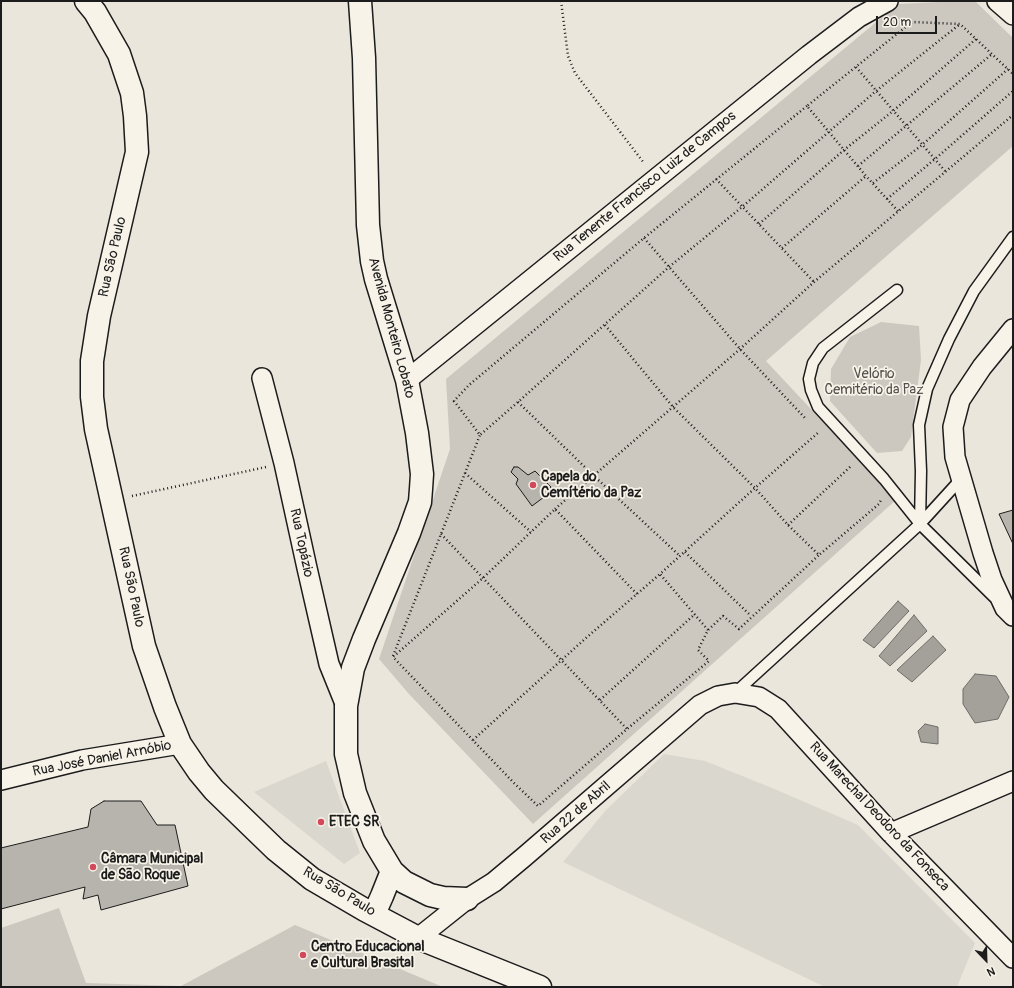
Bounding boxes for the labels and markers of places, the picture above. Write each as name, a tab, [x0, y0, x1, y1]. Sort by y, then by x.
place label: Capela do Cemítério da Paz	[541, 469, 641, 502]
marker: Capela do Cemítério da Paz	[528, 480, 538, 490]
place label: ETEC SR	[329, 814, 379, 830]
marker: ETEC SR	[316, 817, 326, 827]
place label: Câmara Municipal de São Roque	[101, 851, 203, 884]
marker: Câmara Municipal de São Roque	[88, 862, 98, 872]
place label: Centro Educacional e Cultural Brasital	[311, 939, 425, 972]
marker: Centro Educacional e Cultural Brasital	[298, 950, 308, 960]

